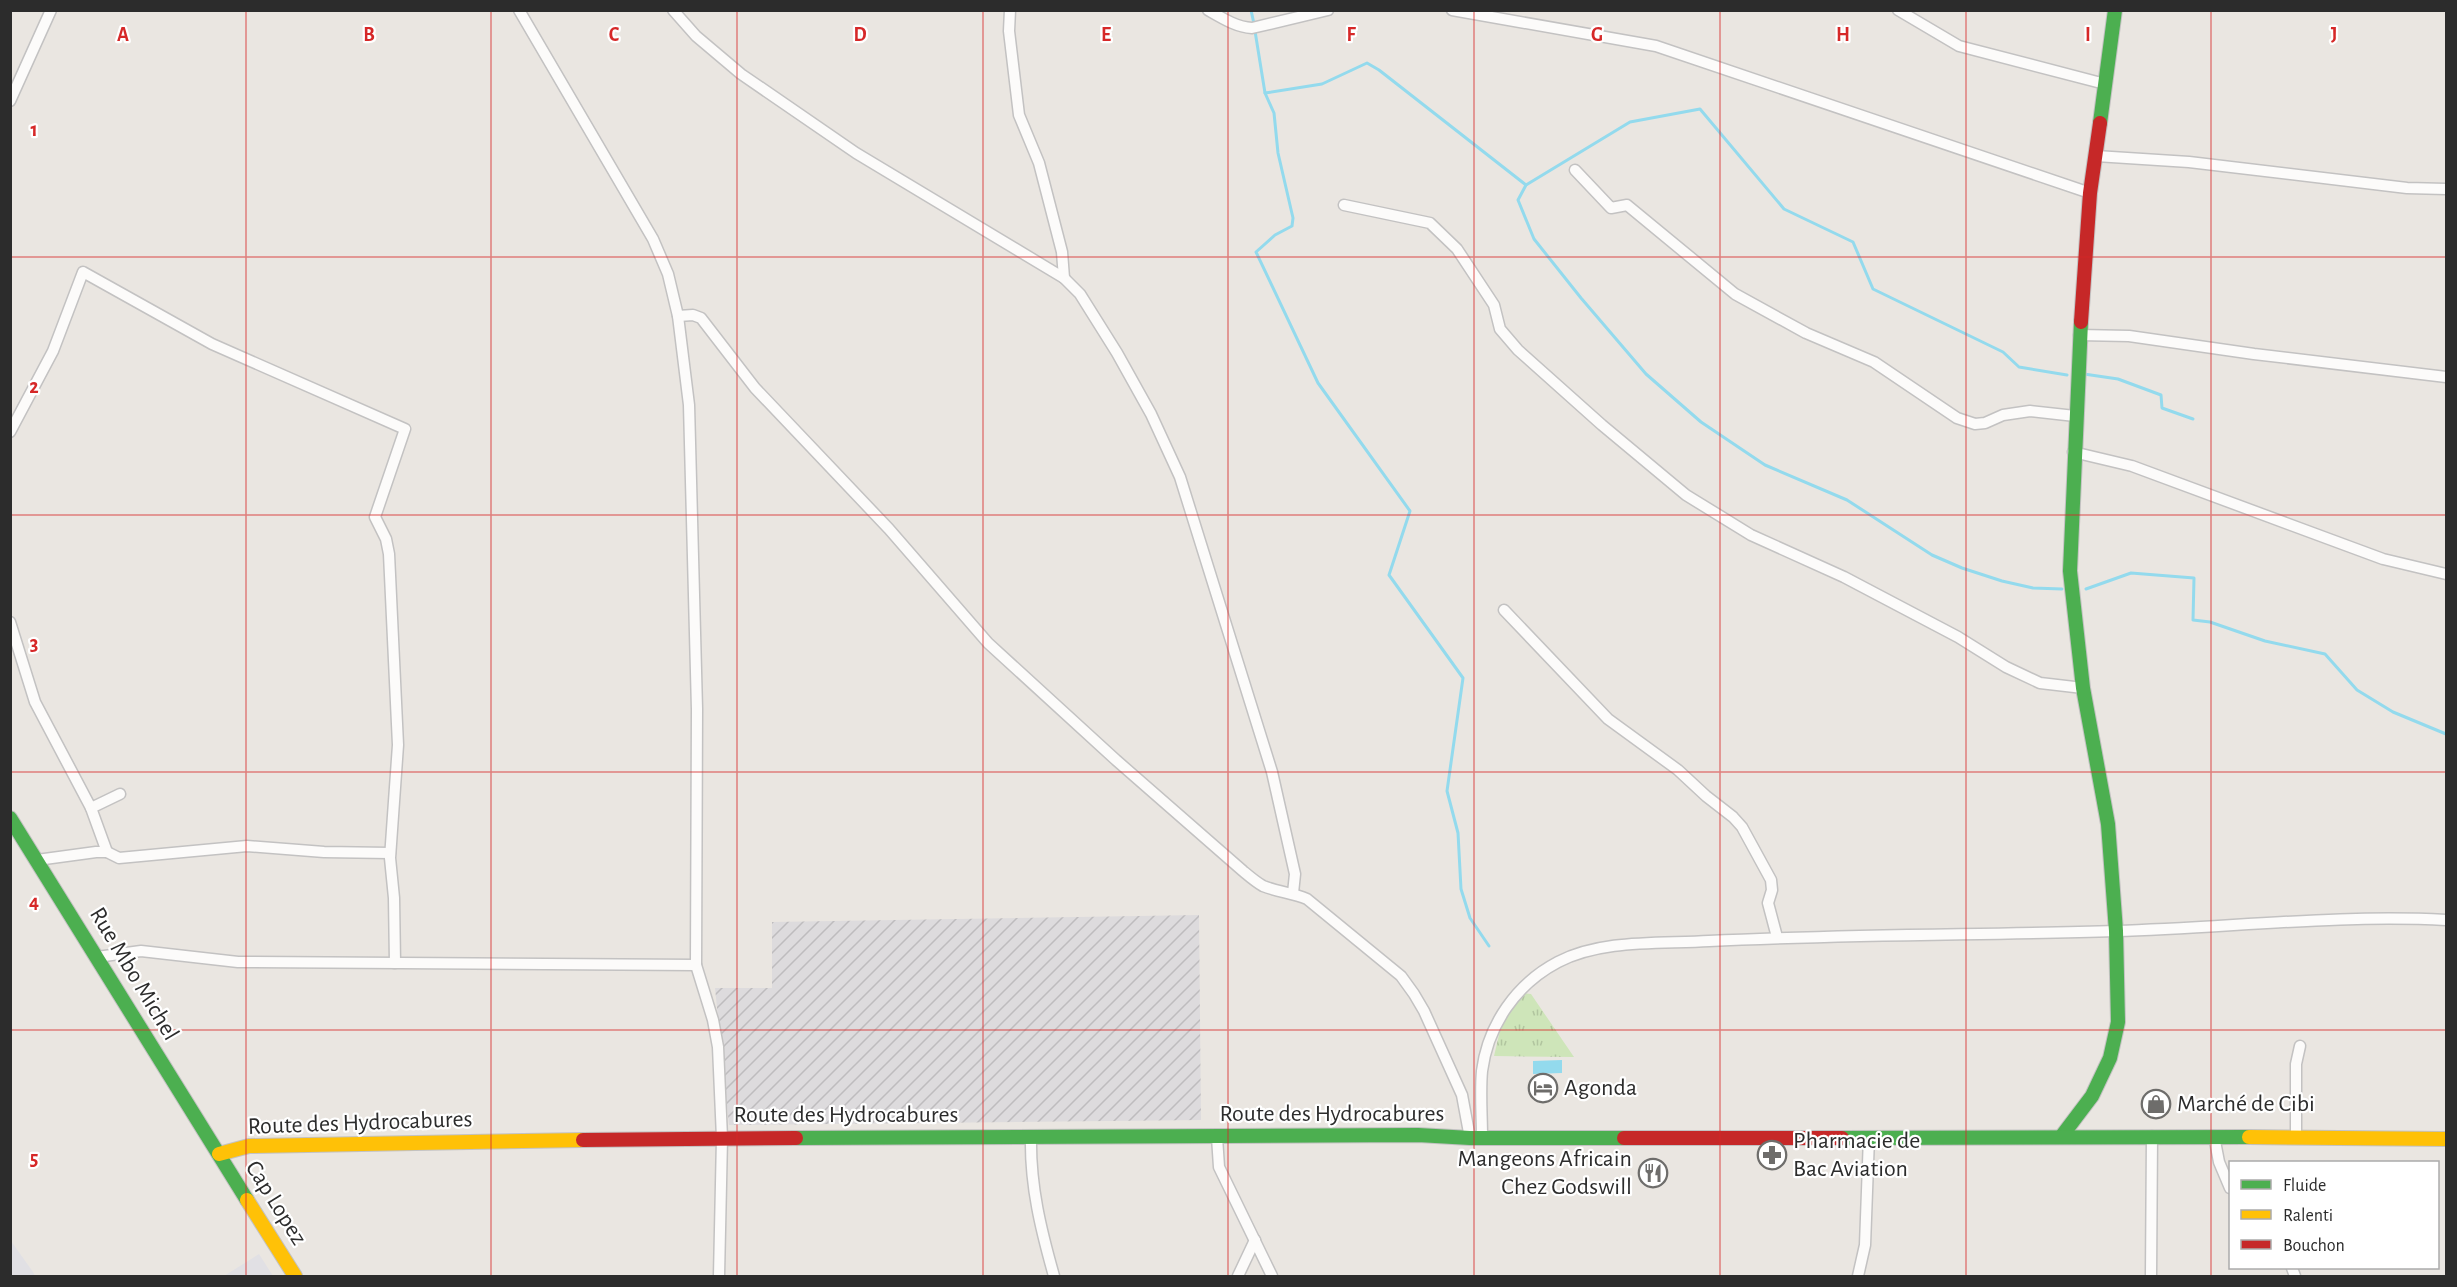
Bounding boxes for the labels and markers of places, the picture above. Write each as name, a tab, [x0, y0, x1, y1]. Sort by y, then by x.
hotel icon: Agonda	[1527, 1072, 1559, 1104]
place label: Agonda	[1564, 1076, 1637, 1100]
shop icon: Marché de Cibi	[2140, 1088, 2172, 1120]
place label: Marché de Cibi	[2177, 1092, 2315, 1116]
place label: Pharmacie de Bac Aviation	[1793, 1129, 1920, 1181]
pharmacy icon: Pharmacie de Bac Aviation	[1756, 1139, 1788, 1171]
place label: Mangeons Africain Chez Godswill	[1458, 1147, 1632, 1199]
restaurant icon: Mangeons Africain Chez Godswill	[1637, 1157, 1669, 1189]

